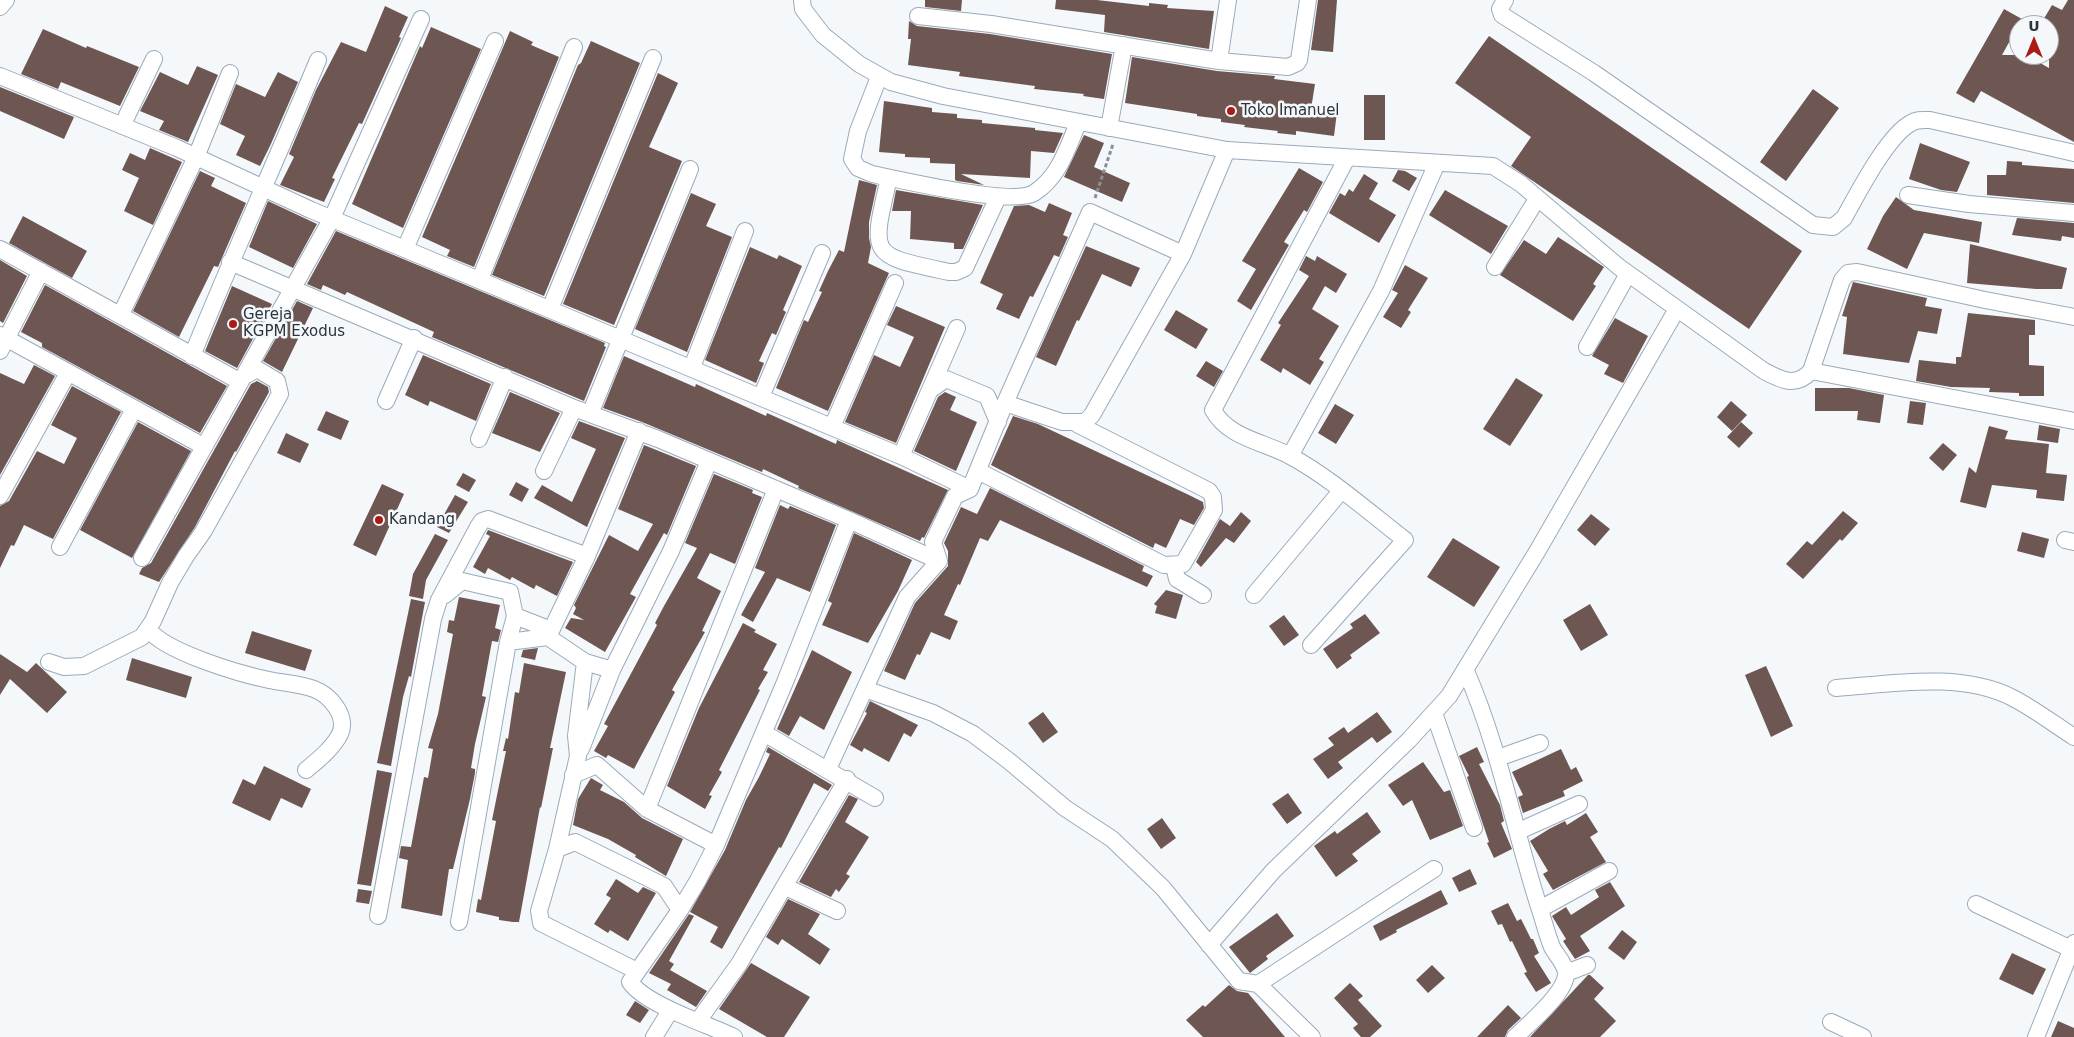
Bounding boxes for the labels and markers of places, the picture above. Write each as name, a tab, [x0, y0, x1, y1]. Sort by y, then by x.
place label: Toko Imanuel	[1241, 102, 1340, 120]
marker: Toko Imanuel	[1225, 105, 1237, 117]
place label: Gereja KGPM Exodus	[243, 306, 345, 341]
marker: Gereja KGPM Exodus	[227, 318, 239, 330]
place label: Kandang	[389, 511, 455, 529]
marker: Kandang	[373, 514, 385, 526]

